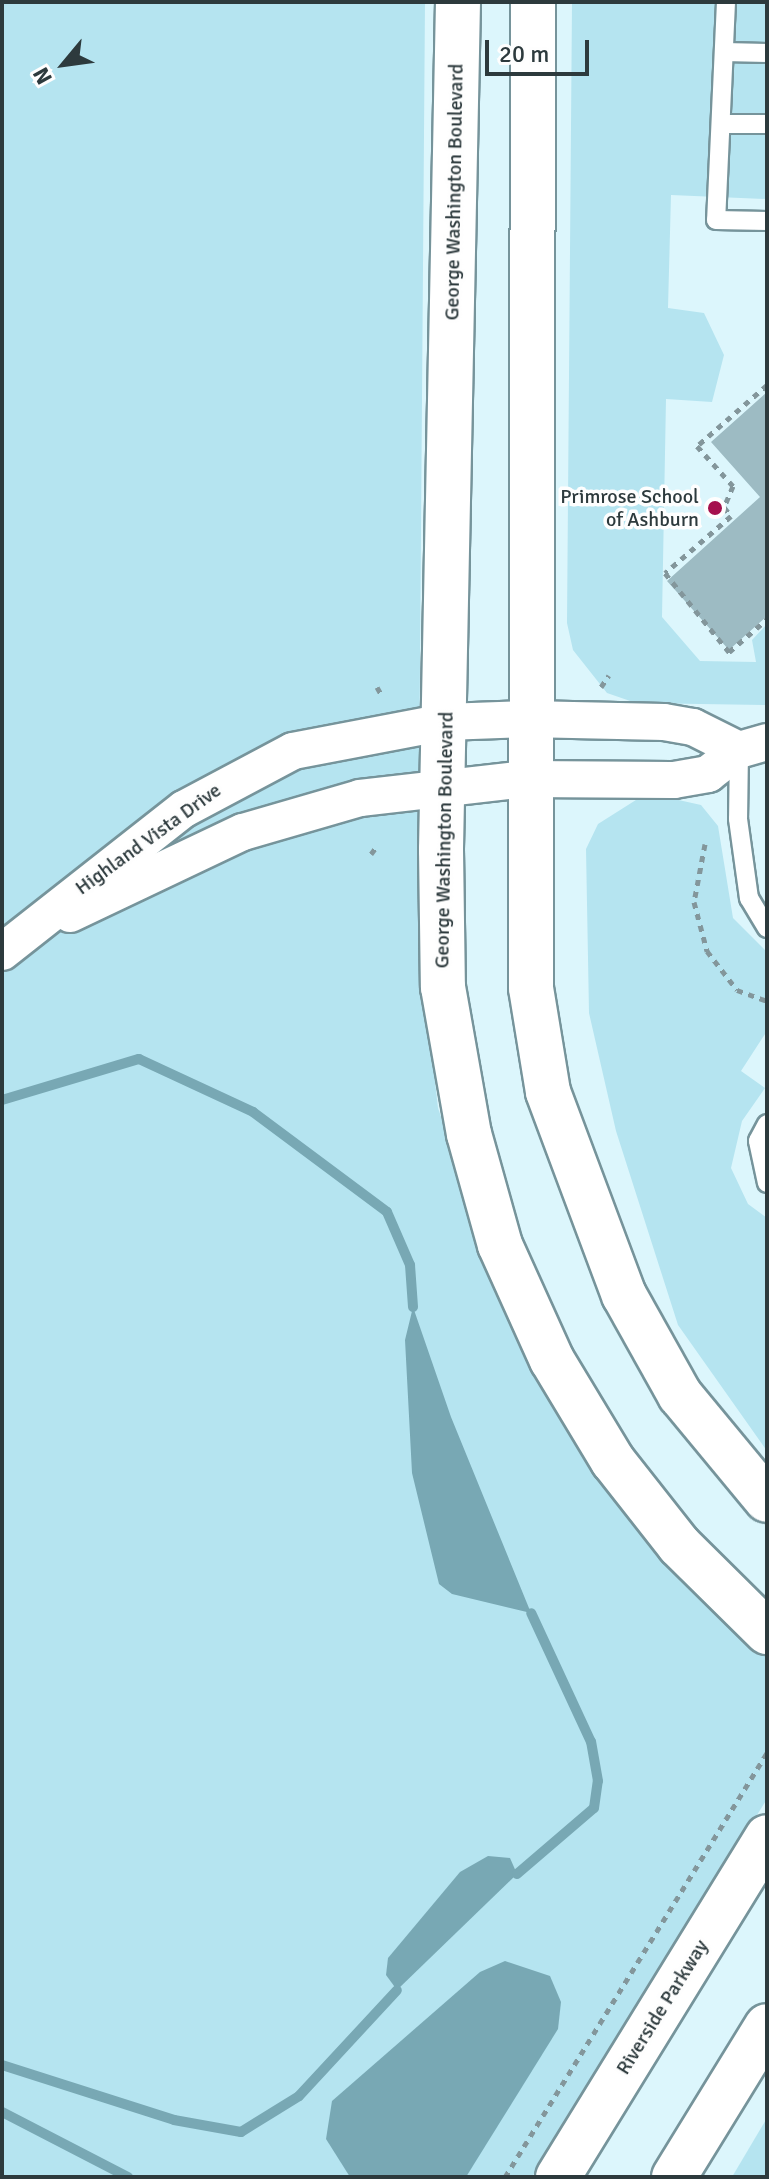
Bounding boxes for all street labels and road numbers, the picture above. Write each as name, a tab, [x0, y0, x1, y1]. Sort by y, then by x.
street label: George Washington Boulevard	[440, 63, 468, 321]
street label: George Washington Boulevard	[430, 711, 458, 969]
street label: Highland Vista Drive	[70, 778, 226, 900]
street label: Riverside Parkway	[611, 1935, 713, 2079]

